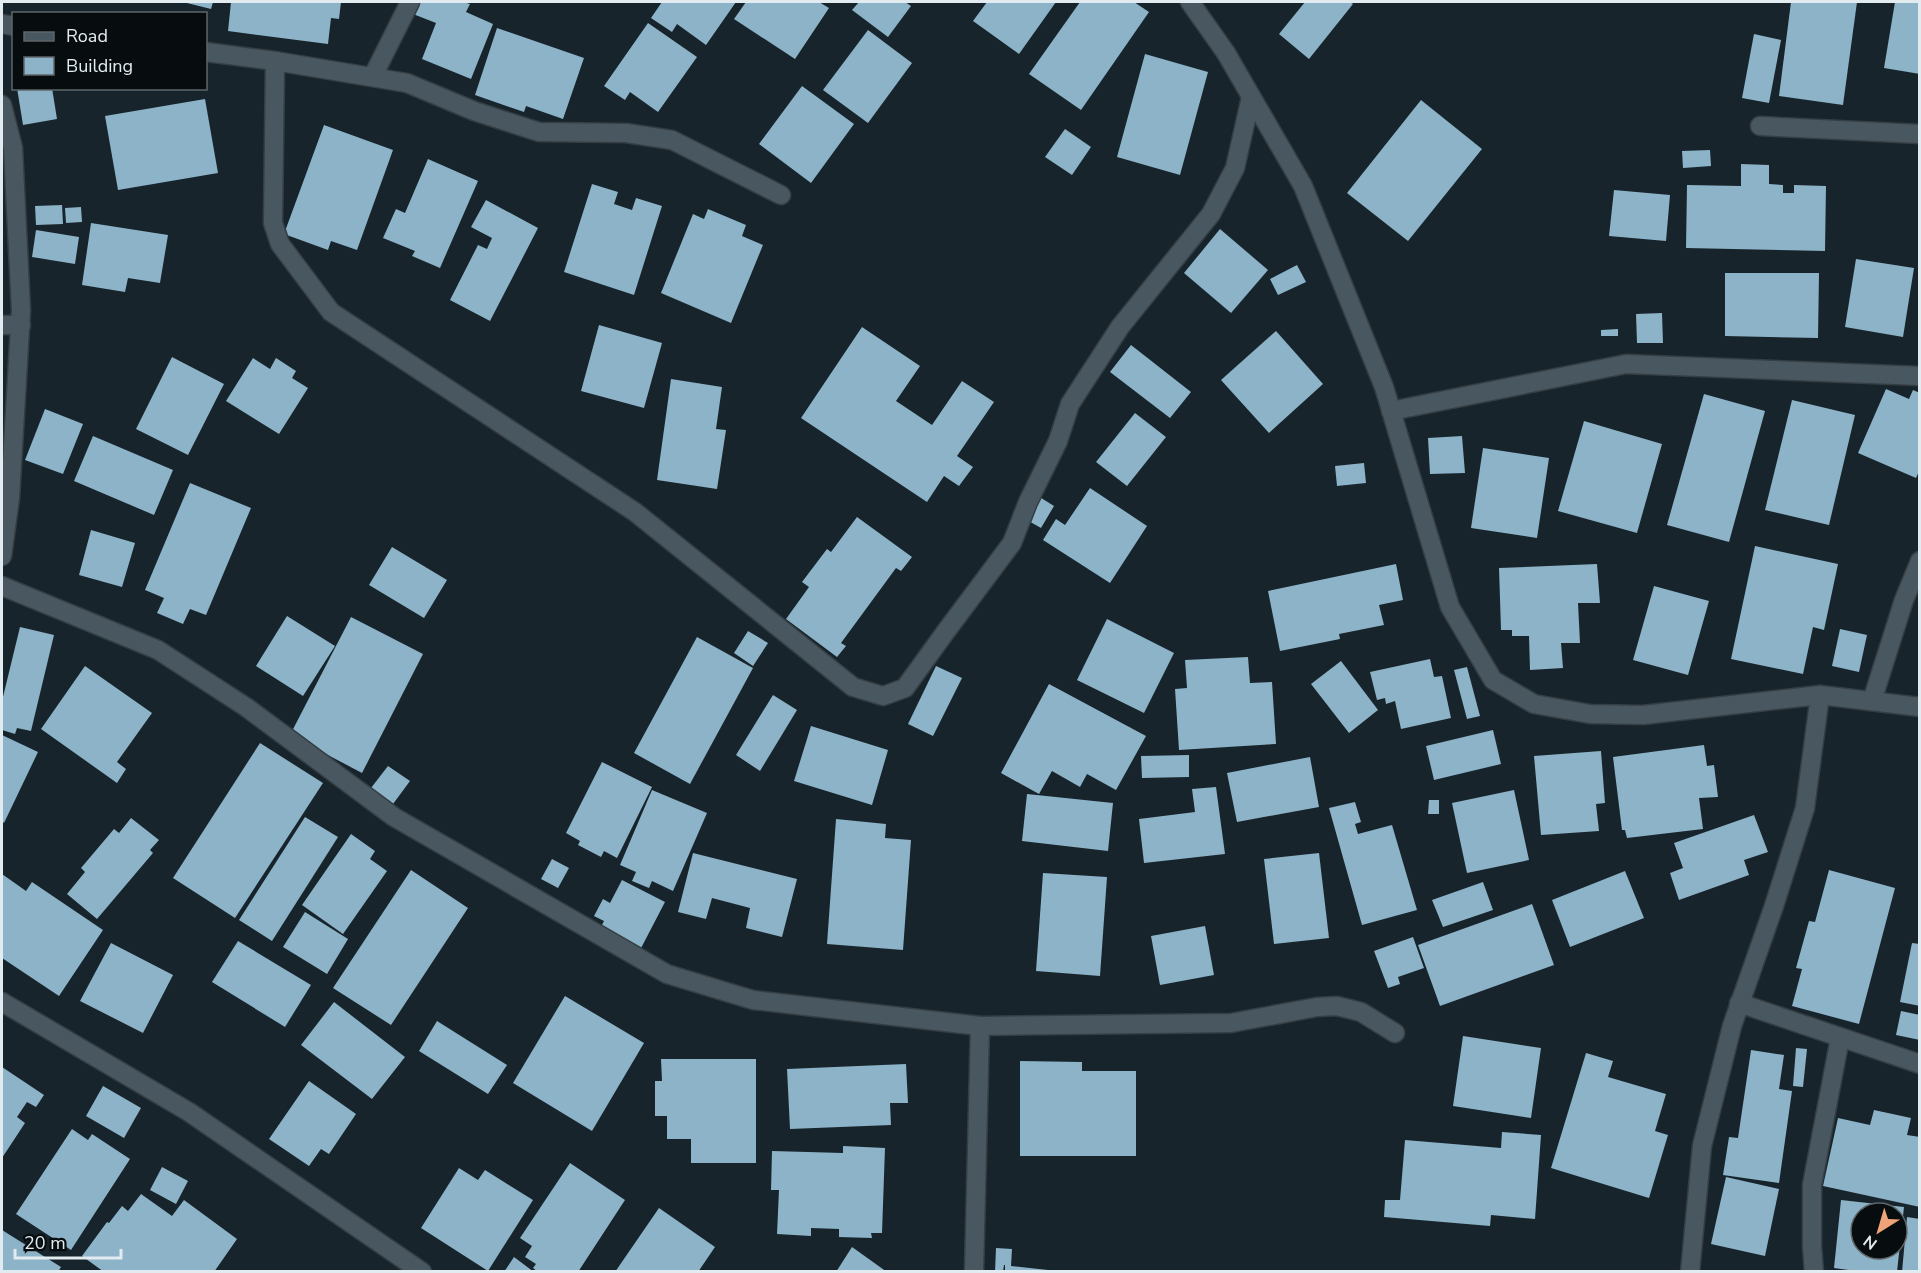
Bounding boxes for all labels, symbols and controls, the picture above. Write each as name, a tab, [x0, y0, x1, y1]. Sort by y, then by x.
legend	[12, 12, 207, 90]
text: Road	[66, 24, 108, 48]
text: Building	[66, 54, 133, 78]
north arrow	[1849, 1201, 1909, 1261]
scale bar	[15, 1222, 122, 1260]
text: N	[1859, 1230, 1882, 1255]
text: 20 m	[24, 1231, 66, 1255]

